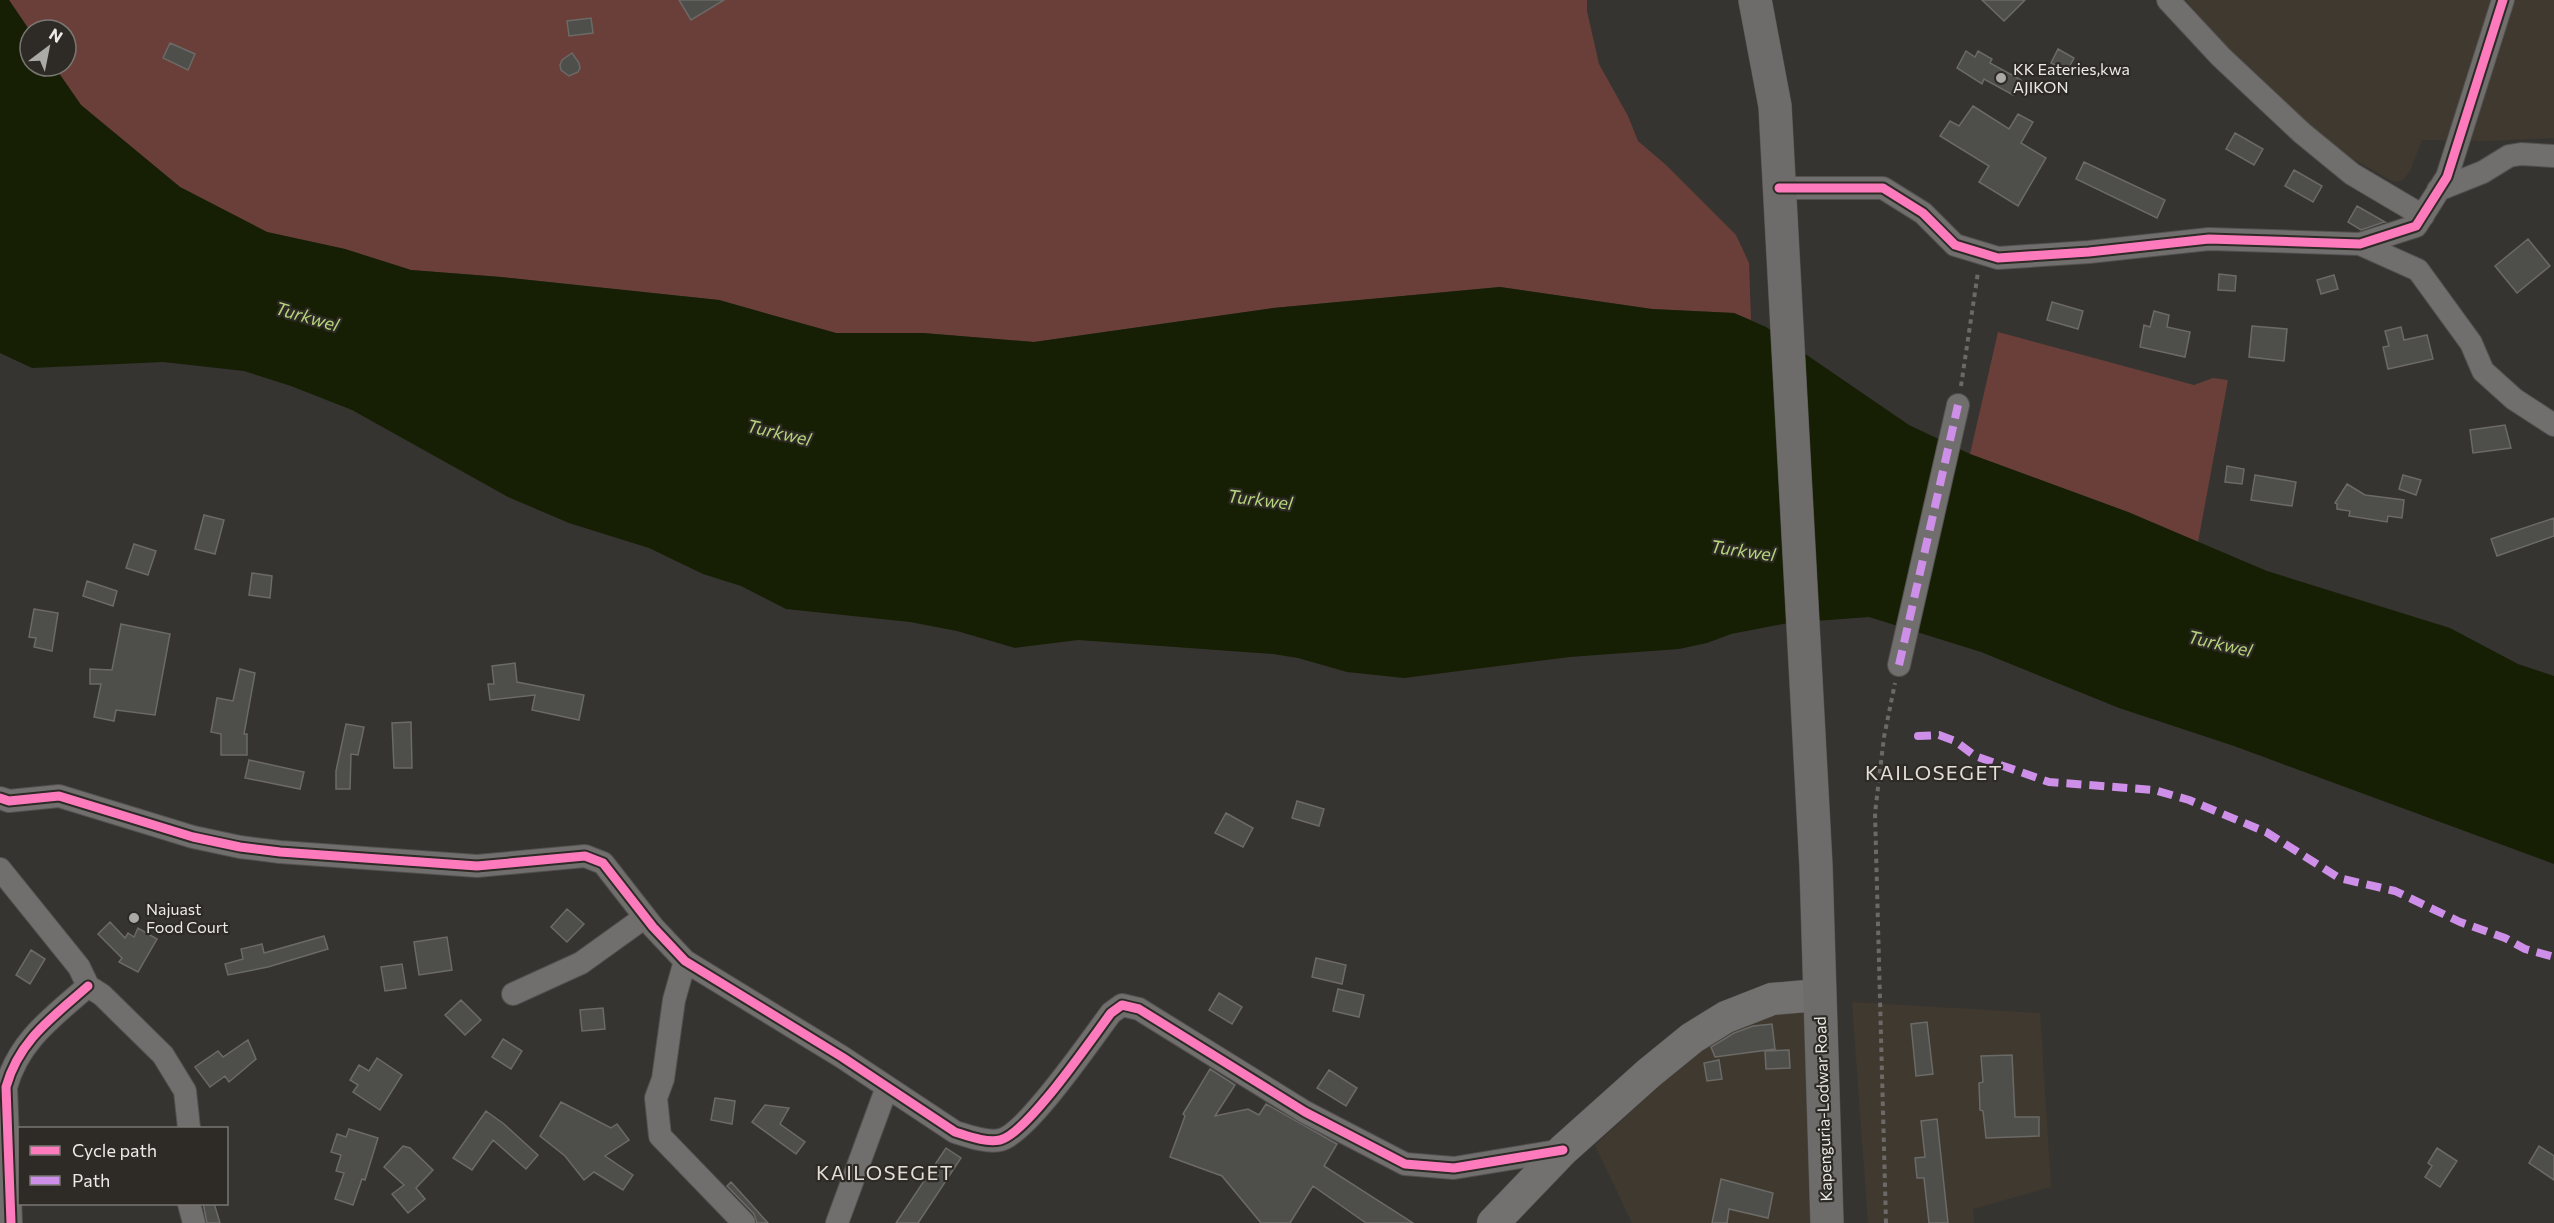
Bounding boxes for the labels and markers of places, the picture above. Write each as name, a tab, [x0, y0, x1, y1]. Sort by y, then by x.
place label: KK Eateries,kwa AJIKON	[2013, 59, 2130, 96]
marker: KK Eateries,kwa AJIKON	[1994, 71, 2008, 85]
place label: Najuast Food Court	[146, 899, 229, 936]
marker: Najuast Food Court	[127, 911, 141, 925]

